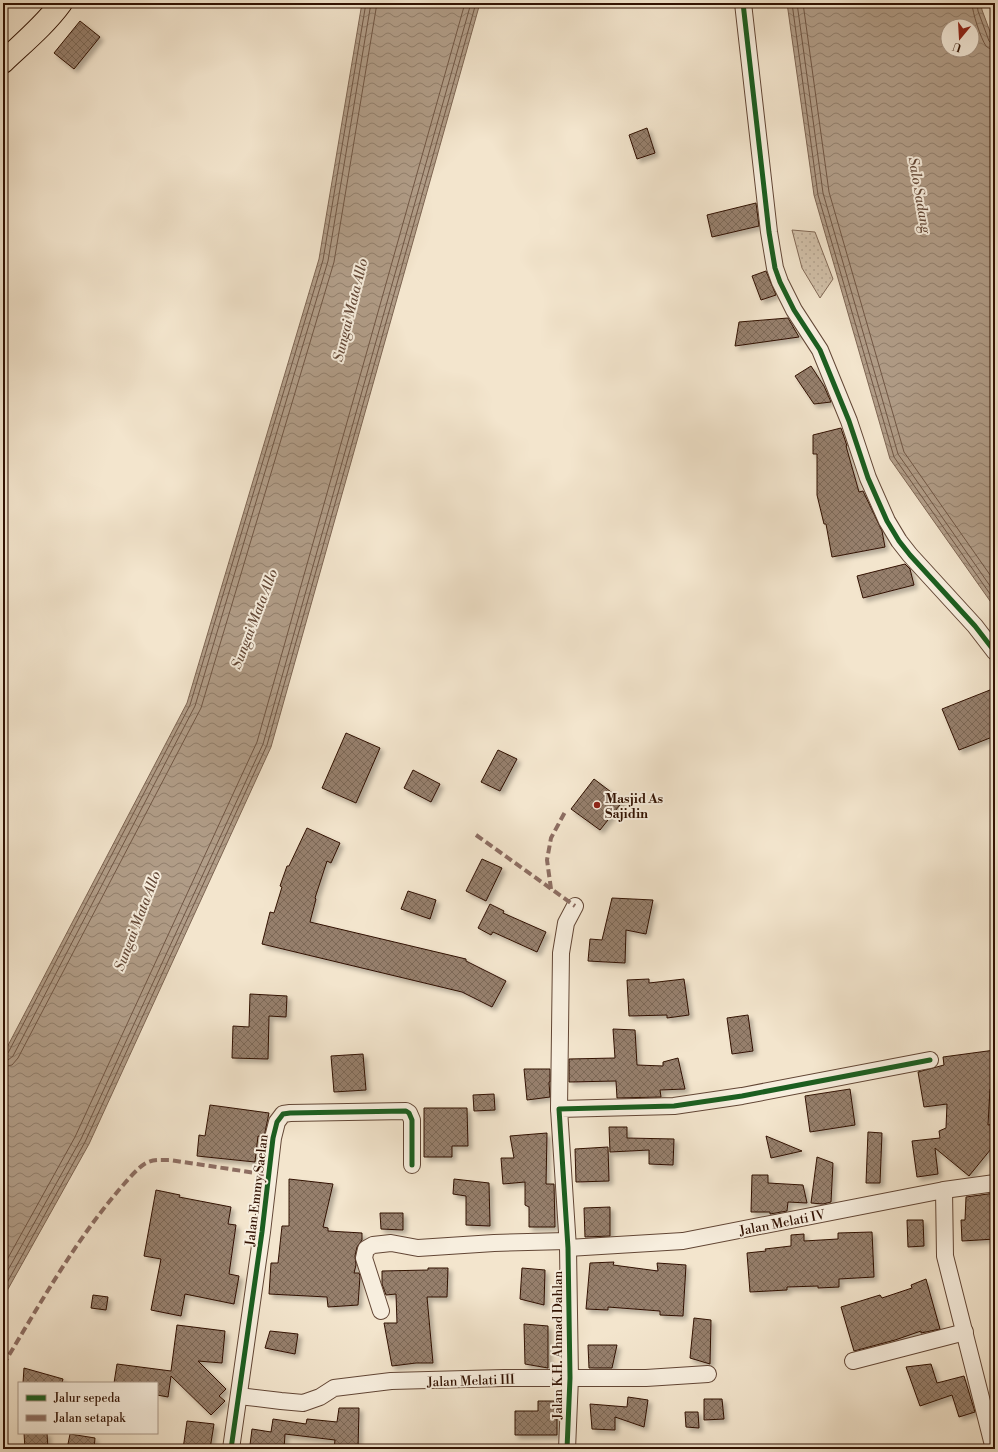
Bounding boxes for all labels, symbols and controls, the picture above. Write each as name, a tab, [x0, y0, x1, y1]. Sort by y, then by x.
north arrow	[940, 18, 980, 58]
text: U	[951, 38, 963, 55]
water label: Salo Sadang	[903, 156, 935, 235]
water label: Sungai Mata Allo	[329, 257, 372, 364]
water label: Sungai Mata Allo	[228, 567, 282, 672]
place label: Masjid As Sajidin	[605, 791, 664, 822]
marker: Masjid As Sajidin	[592, 800, 602, 810]
water label: Sungai Mata Allo	[111, 869, 165, 974]
street label: Jalan Emmy Saelan	[242, 1133, 272, 1248]
street label: Jalan Melati IV	[737, 1207, 827, 1239]
street label: Jalan K.H. Ahmad Dahlan	[550, 1270, 566, 1420]
street label: Jalan Melati III	[426, 1371, 515, 1391]
legend	[18, 1382, 158, 1434]
text: Jalur sepeda	[53, 1391, 121, 1406]
text: Jalan setapak	[53, 1411, 126, 1426]

